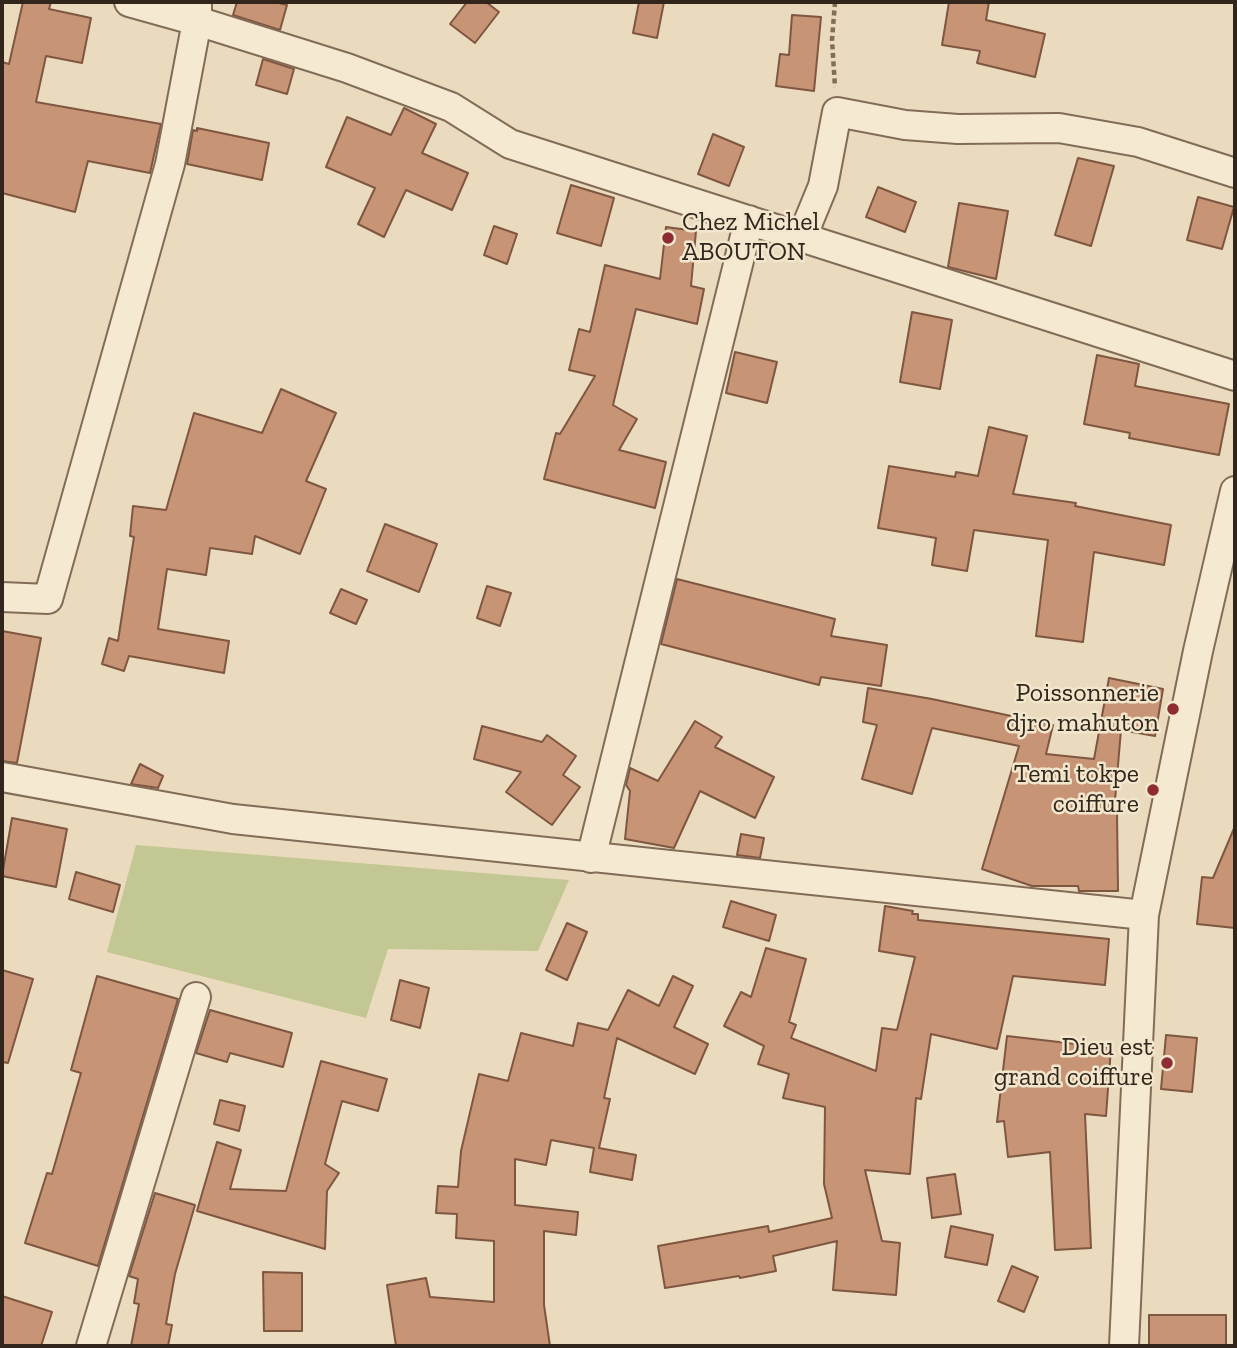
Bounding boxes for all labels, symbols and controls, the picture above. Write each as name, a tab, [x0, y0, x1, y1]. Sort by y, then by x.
place label: Chez Michel ABOUTON	[682, 207, 819, 268]
marker: Chez Michel ABOUTON	[660, 230, 676, 246]
place label: Poissonnerie djro mahuton	[1006, 678, 1159, 740]
marker: Poissonnerie djro mahuton	[1165, 701, 1181, 717]
place label: Temi tokpe coiffure	[1014, 759, 1139, 820]
marker: Temi tokpe coiffure	[1145, 782, 1161, 798]
place label: Dieu est grand coiffure	[994, 1032, 1153, 1094]
marker: Dieu est grand coiffure	[1159, 1055, 1175, 1071]

